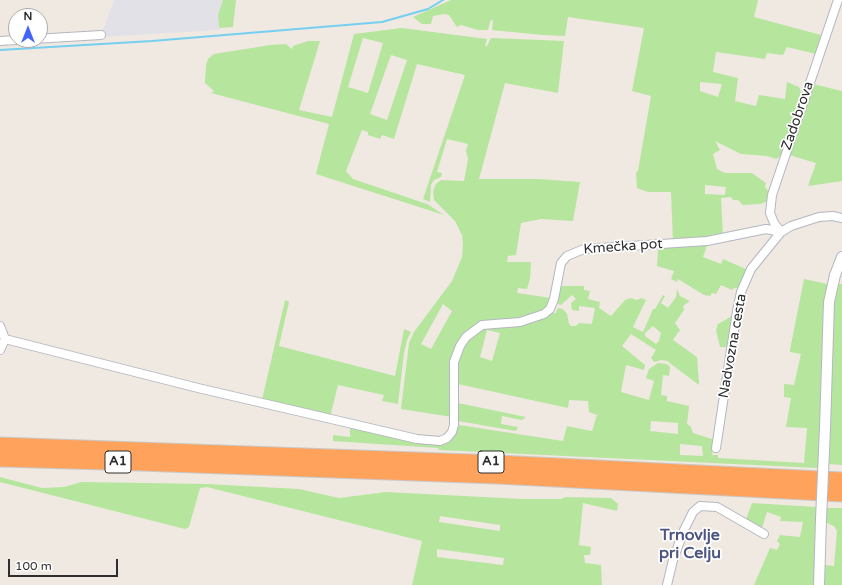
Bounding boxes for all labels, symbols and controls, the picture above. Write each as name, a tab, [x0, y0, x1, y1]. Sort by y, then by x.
north arrow	[8, 8, 48, 48]
text: N	[24, 10, 32, 23]
street label: Zadobrova	[778, 79, 818, 153]
street label: Kmečka pot	[583, 236, 663, 258]
street label: Nadvozna cesta	[716, 292, 750, 400]
road number: A1	[105, 451, 131, 473]
road number: A1	[478, 451, 504, 473]
district label: Trnovlje pri Celju	[659, 526, 721, 564]
scale bar	[10, 551, 120, 577]
text: 100 m	[15, 559, 52, 573]

